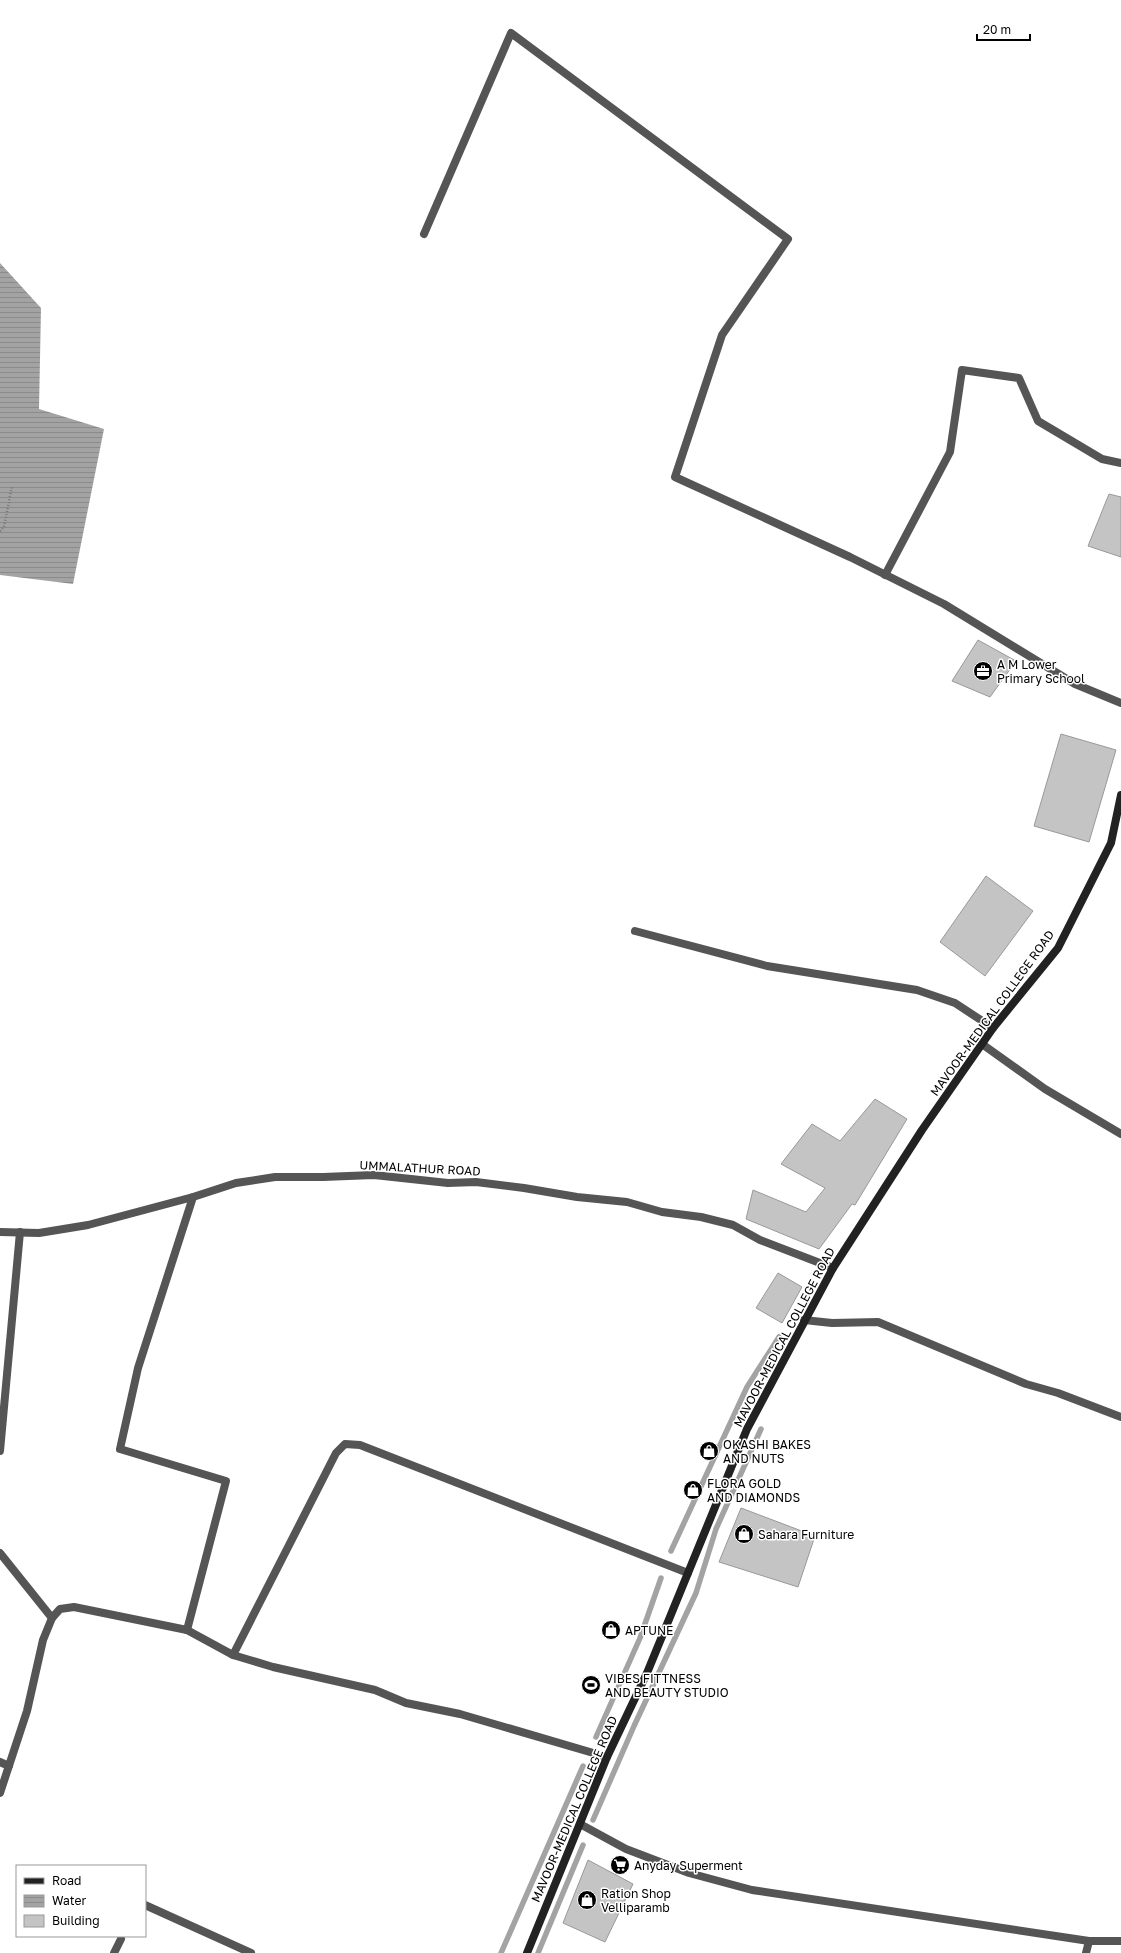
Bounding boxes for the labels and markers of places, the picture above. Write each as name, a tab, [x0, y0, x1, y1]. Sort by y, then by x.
place label: A M Lower Primary School	[997, 657, 1085, 686]
office icon: A M Lower Primary School	[972, 660, 994, 682]
place label: OKASHI BAKES AND NUTS	[723, 1437, 811, 1466]
shop icon: OKASHI BAKES AND NUTS	[698, 1440, 720, 1462]
place label: FLORA GOLD AND DIAMONDS	[707, 1476, 800, 1505]
shop icon: FLORA GOLD AND DIAMONDS	[682, 1479, 704, 1501]
shop icon: Sahara Furniture	[733, 1523, 755, 1545]
place label: Sahara Furniture	[758, 1527, 854, 1542]
shop icon: APTUNE	[600, 1619, 622, 1641]
place label: APTUNE	[625, 1623, 673, 1638]
place label: VIBES FITTNESS AND BEAUTY STUDIO	[605, 1671, 729, 1700]
sports icon: VIBES FITTNESS AND BEAUTY STUDIO	[580, 1674, 602, 1696]
supermarket icon: Anyday Superment	[609, 1854, 631, 1876]
place label: Anyday Superment	[634, 1858, 743, 1873]
place label: Ration Shop Velliparamb	[601, 1886, 671, 1915]
shop icon: Ration Shop Velliparamb	[576, 1889, 598, 1911]

